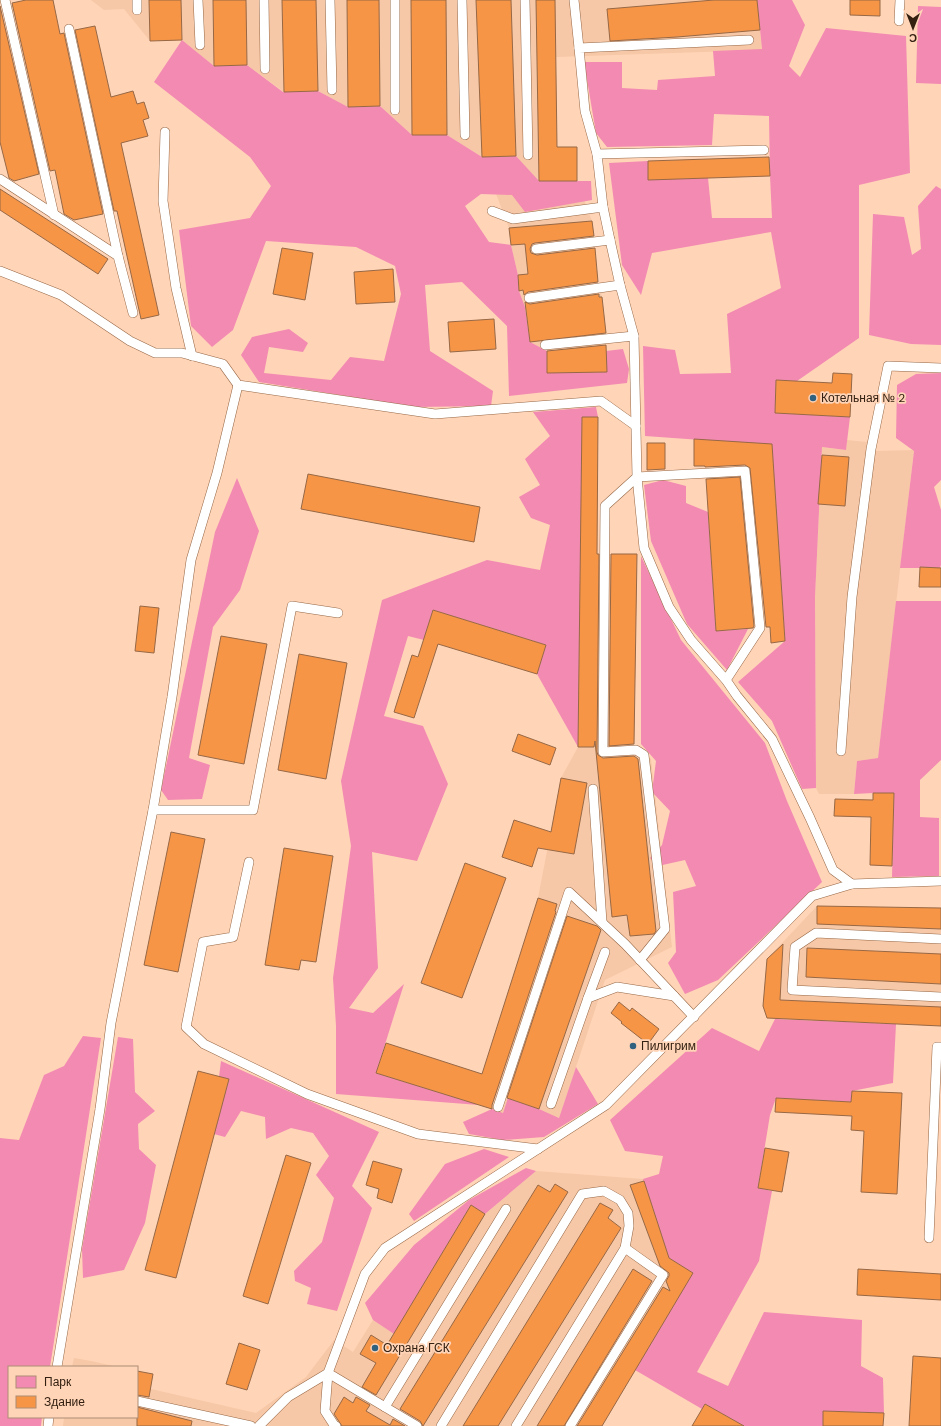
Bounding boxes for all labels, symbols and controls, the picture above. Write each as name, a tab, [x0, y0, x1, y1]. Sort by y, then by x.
north arrow	[893, 8, 933, 48]
text: С	[909, 31, 917, 45]
place label: Котельная № 2	[821, 390, 905, 406]
marker: Котельная № 2	[808, 393, 818, 403]
place label: Пилигрим	[641, 1038, 696, 1054]
marker: Пилигрим	[628, 1041, 638, 1051]
place label: Охрана ГСК	[383, 1340, 450, 1356]
marker: Охрана ГСК	[370, 1343, 380, 1353]
legend	[8, 1366, 138, 1418]
text: Парк	[44, 1374, 72, 1390]
text: Здание	[44, 1394, 85, 1410]

